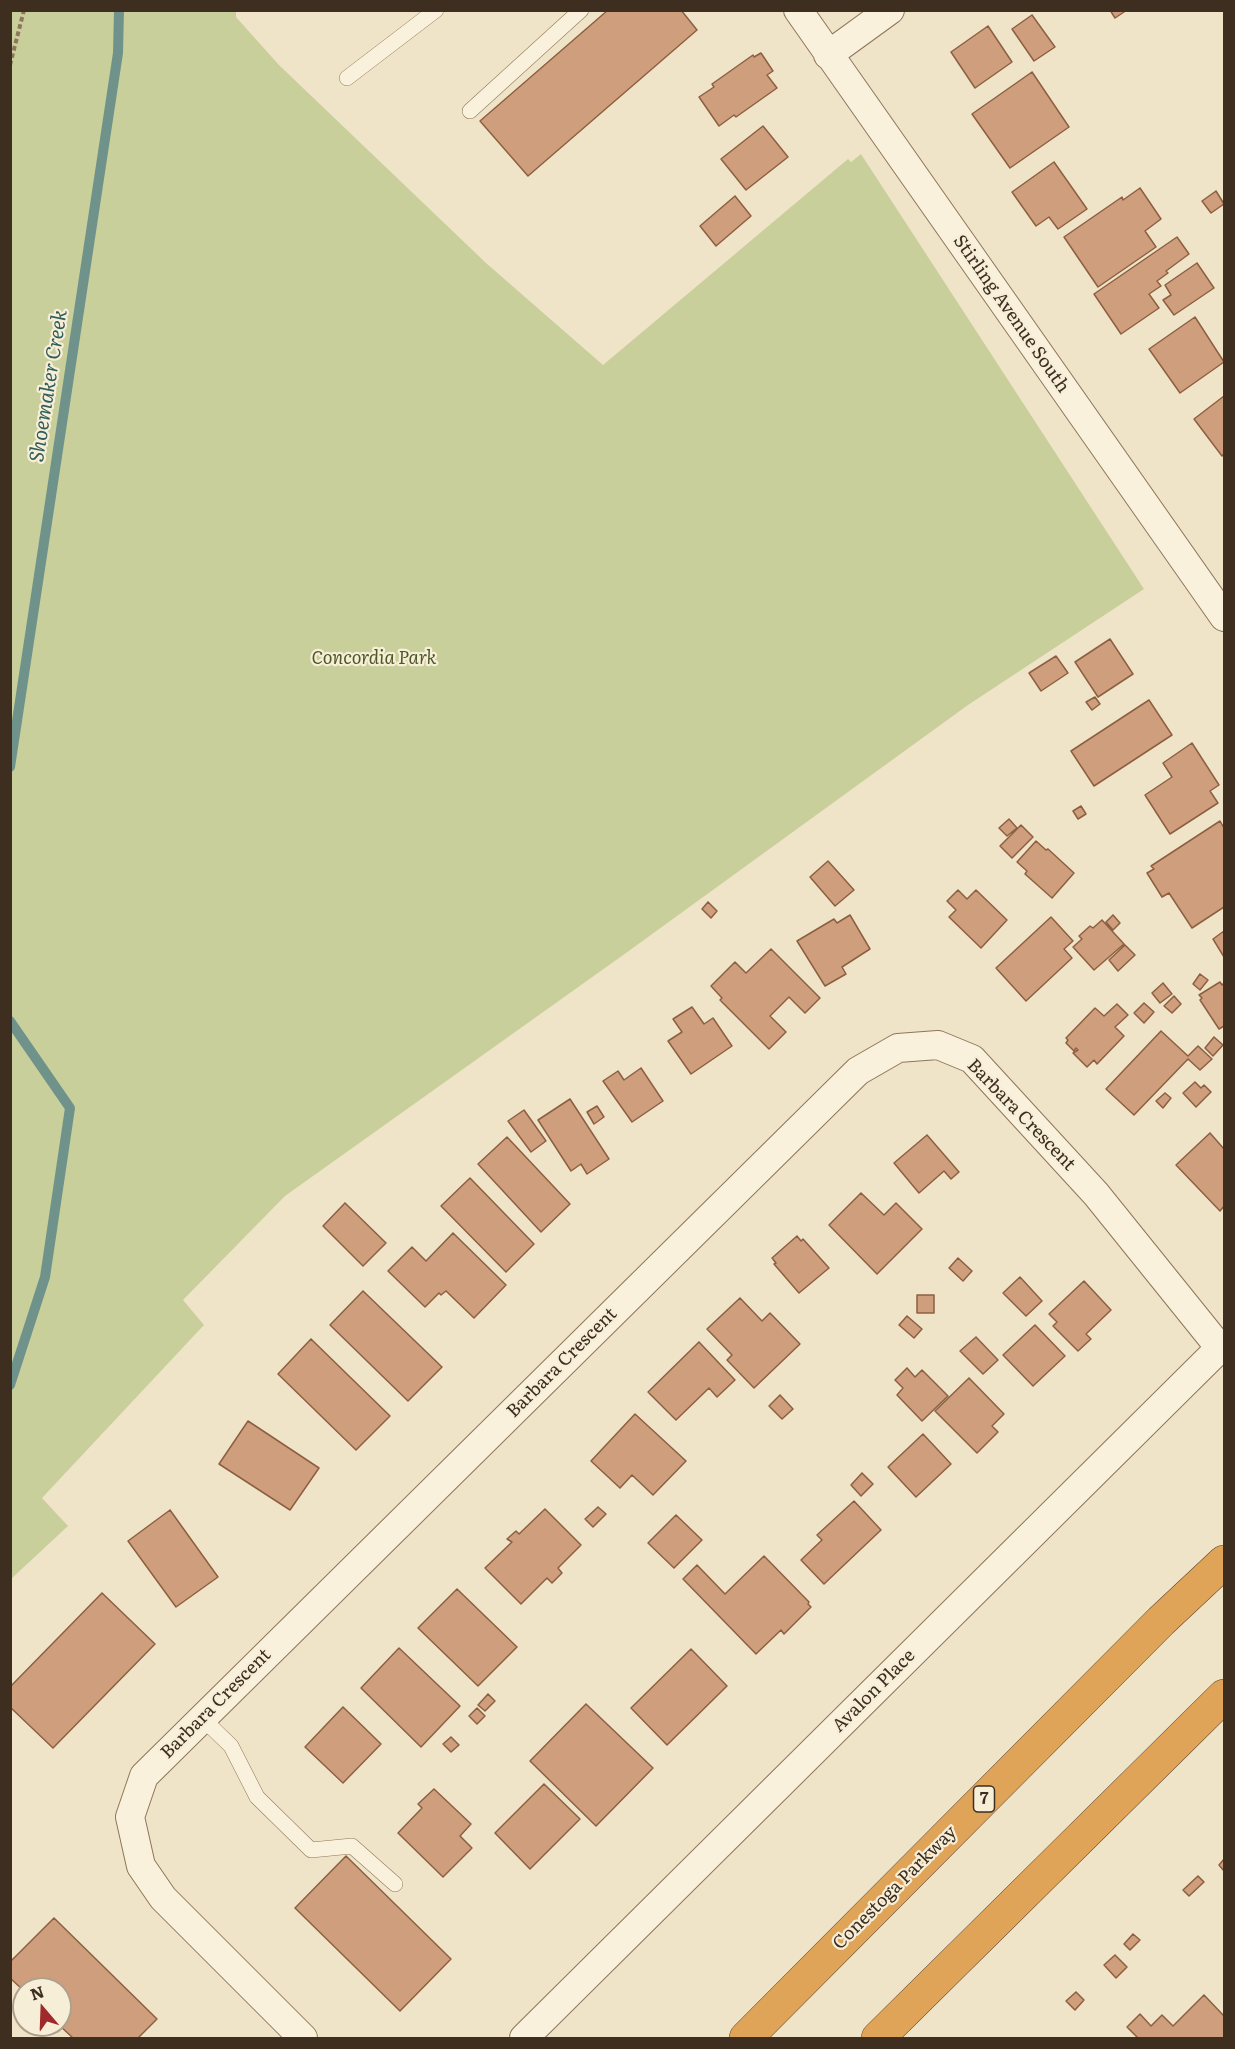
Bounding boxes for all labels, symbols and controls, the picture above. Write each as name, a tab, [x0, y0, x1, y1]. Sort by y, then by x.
street label: Stirling Avenue South	[948, 231, 1074, 397]
water label: Shoemaker Creek	[25, 308, 73, 464]
park label: Concordia Park	[312, 648, 436, 670]
street label: Barbara Crescent	[962, 1055, 1080, 1175]
street label: Barbara Crescent	[503, 1304, 621, 1422]
street label: Barbara Crescent	[157, 1645, 275, 1763]
street label: Avalon Place	[828, 1645, 920, 1737]
road number: 7	[974, 1786, 994, 1812]
street label: Conestoga Parkway	[829, 1822, 961, 1954]
north arrow	[12, 1977, 72, 2037]
text: N	[27, 1978, 47, 2005]

